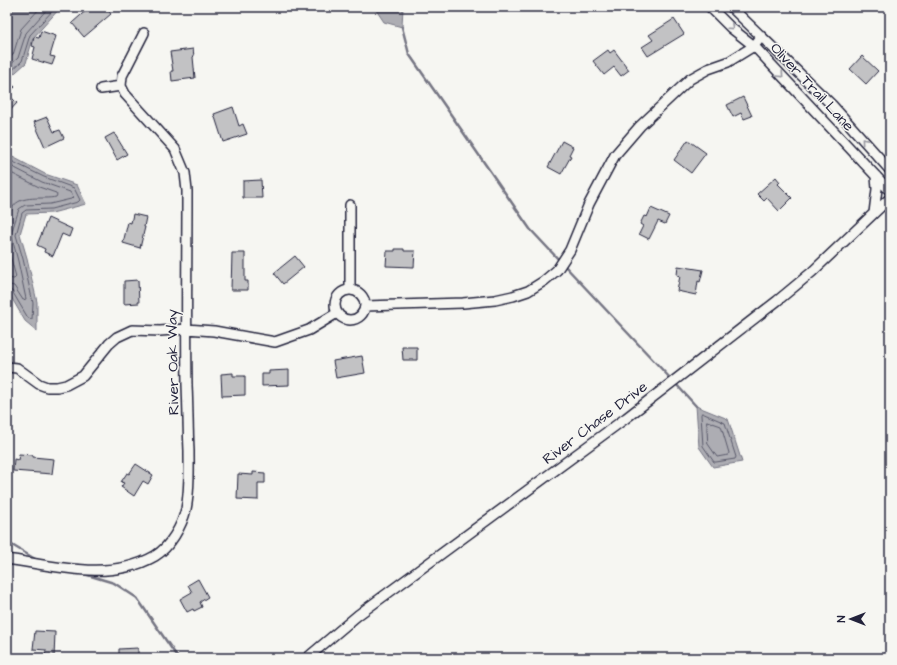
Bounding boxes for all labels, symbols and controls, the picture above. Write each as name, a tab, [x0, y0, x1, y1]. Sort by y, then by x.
one-way arrow	[727, 23, 734, 30]
street label: Oliver Trail Lane	[765, 38, 859, 136]
one-way arrow	[776, 70, 783, 77]
one-way arrow	[861, 138, 869, 146]
street label: River Oak Way	[162, 309, 185, 415]
street label: River Chase Drive	[538, 377, 652, 469]
north arrow	[831, 599, 871, 639]
text: N	[834, 615, 849, 622]

